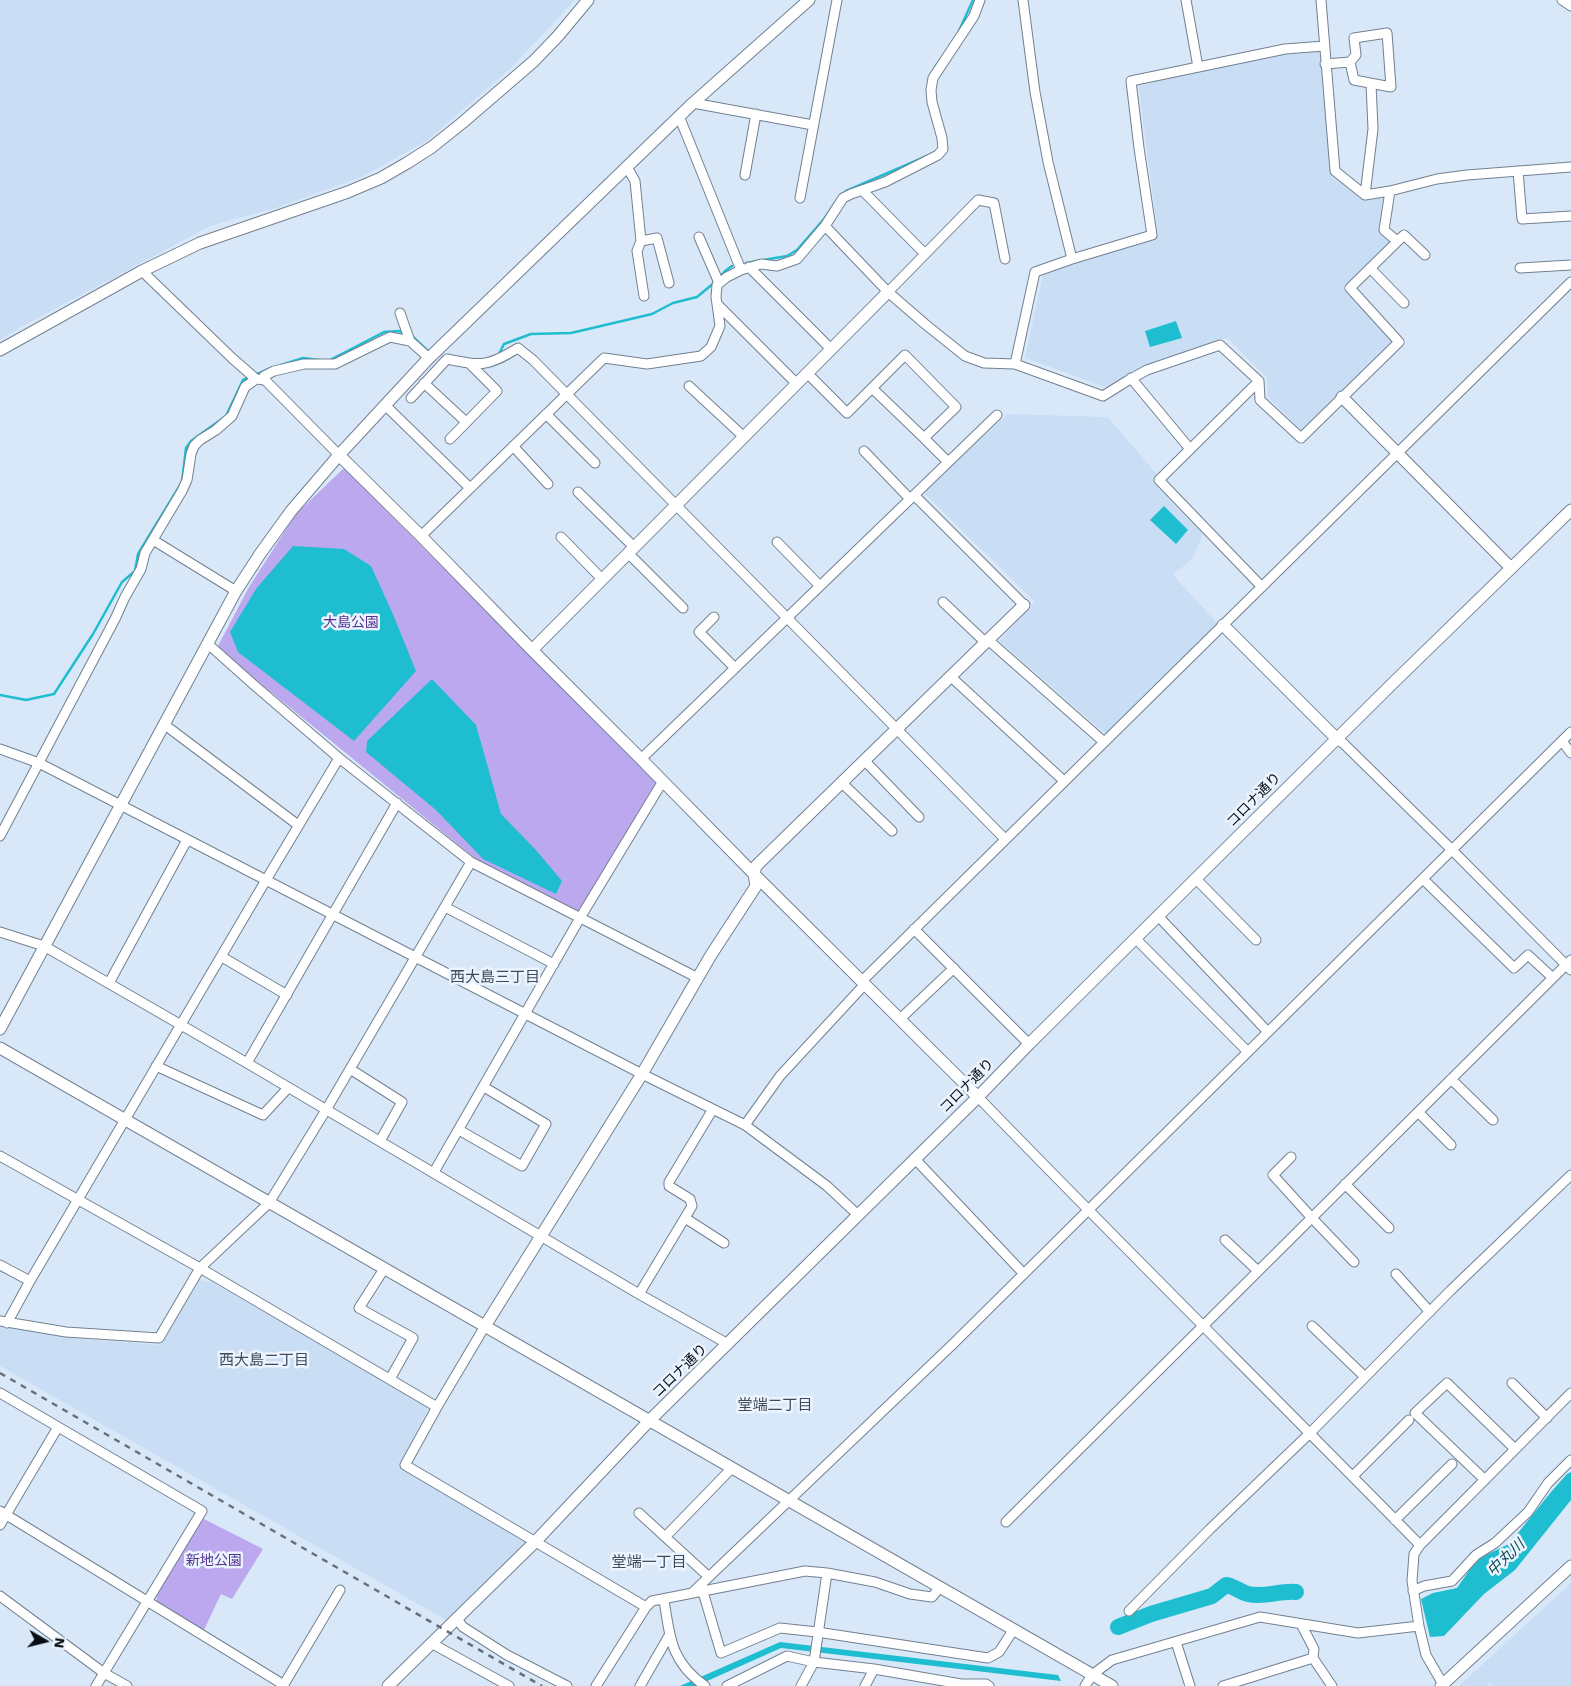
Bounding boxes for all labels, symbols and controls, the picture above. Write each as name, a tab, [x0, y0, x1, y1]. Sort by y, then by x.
park label: 大島公園	[323, 615, 379, 631]
street label: コロナ通り	[1223, 769, 1285, 831]
district label: 西大島三丁目	[450, 969, 540, 987]
street label: コロナ通り	[936, 1055, 998, 1117]
street label: コロナ通り	[649, 1341, 711, 1401]
district label: 西大島二丁目	[219, 1352, 309, 1370]
district label: 堂端二丁目	[738, 1397, 812, 1415]
water label: 中丸川	[1484, 1536, 1528, 1580]
park label: 新地公園	[186, 1553, 242, 1569]
district label: 堂端一丁目	[612, 1554, 686, 1572]
north arrow	[20, 1616, 70, 1666]
text: N	[51, 1637, 68, 1649]

